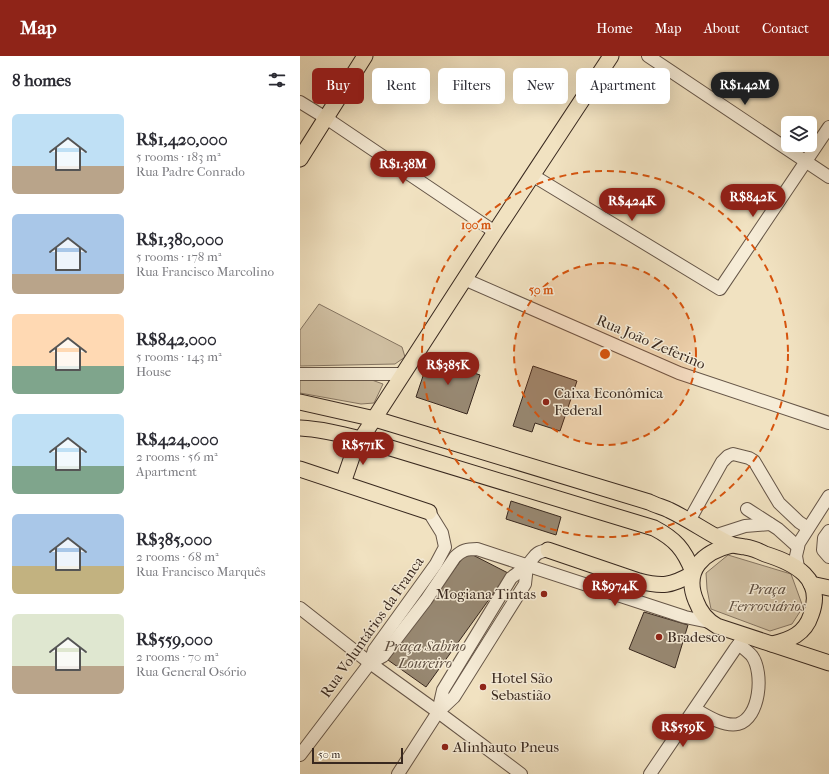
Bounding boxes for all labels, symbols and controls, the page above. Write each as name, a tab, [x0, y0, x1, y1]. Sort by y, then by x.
text: Map	[20, 17, 56, 39]
text: Home	[596, 20, 633, 37]
text: Map	[655, 20, 682, 37]
text: About	[704, 20, 740, 37]
text: Contact	[762, 20, 809, 37]
chip: Buy	[312, 68, 364, 104]
chip: Rent	[372, 68, 430, 104]
chip: Filters	[438, 68, 505, 104]
chip: New	[513, 68, 568, 104]
chip: Apartment	[576, 68, 670, 104]
icon: filters	[266, 69, 288, 91]
text: 8 homes	[12, 70, 71, 90]
pin: R$1.42M	[708, 72, 782, 106]
text: R$1.42M	[720, 77, 770, 92]
map controls	[781, 116, 817, 152]
button: layers	[781, 116, 817, 152]
text: R$1,420,000	[136, 129, 228, 149]
icon: home	[44, 130, 92, 178]
text: 5 rooms · 183 m²	[136, 149, 221, 164]
pin: R$1.38M	[366, 151, 440, 185]
text: R$1.38M	[379, 156, 427, 171]
text: Rua Padre Conrado	[136, 164, 245, 179]
pin: R$842K	[720, 184, 786, 218]
pin: R$424K	[599, 188, 665, 222]
text: R$842K	[730, 189, 776, 204]
text: R$424K	[608, 193, 656, 208]
text: 100 m	[461, 218, 492, 232]
text: R$1,380,000	[136, 229, 224, 249]
icon: home	[44, 230, 92, 278]
text: 5 rooms · 178 m²	[136, 249, 222, 264]
text: Rua Francisco Marcolino	[136, 264, 274, 279]
text: 50 m	[529, 283, 554, 297]
street label: Rua João Zeferino	[594, 311, 709, 373]
text: R$842,000	[136, 329, 217, 349]
icon: home	[44, 330, 92, 378]
centre of rings	[598, 347, 612, 361]
text: 5 rooms · 143 m²	[136, 349, 222, 364]
pin: R$385K	[415, 352, 481, 386]
text: R$385K	[426, 357, 470, 372]
text: House	[136, 364, 171, 379]
place label: Caixa Econômica Federal	[554, 384, 664, 419]
marker: Caixa Econômica Federal	[541, 397, 551, 407]
text: R$424,000	[136, 429, 219, 449]
icon: home	[44, 430, 92, 478]
pin: R$571K	[330, 432, 396, 466]
text: R$571K	[342, 437, 384, 452]
text: 2 rooms · 56 m²	[136, 449, 218, 464]
text: Apartment	[136, 464, 197, 479]
text: R$385,000	[136, 529, 212, 549]
icon: home	[44, 530, 92, 578]
text: 2 rooms · 68 m²	[136, 549, 219, 564]
street label: Rua Voluntários da Franca	[316, 552, 428, 701]
text: Rua Francisco Marquês	[136, 564, 266, 579]
pin: R$974K	[582, 573, 648, 607]
text: R$974K	[592, 578, 638, 593]
park label: Praça Ferroviários	[728, 580, 806, 615]
place label: Mogiana Tintas	[436, 585, 536, 603]
marker: Mogiana Tintas	[539, 589, 549, 599]
place label: Bradesco	[667, 628, 726, 646]
text: R$559,000	[136, 629, 213, 649]
icon: home	[44, 630, 92, 678]
marker: Bradesco	[654, 632, 664, 642]
park label: Praça Sabino Loureiro	[383, 637, 466, 672]
text: 2 rooms · 70 m²	[136, 649, 219, 664]
text: Rua General Osório	[136, 664, 246, 679]
place label: Hotel São Sebastião	[491, 669, 553, 704]
marker: Hotel São Sebastião	[478, 682, 488, 692]
pin: R$559K	[650, 714, 716, 748]
text: R$559K	[661, 719, 705, 734]
place label: Alinhauto Pneus	[452, 738, 559, 756]
marker: Alinhauto Pneus	[440, 742, 450, 752]
scale bar	[312, 746, 403, 765]
text: 50 m	[318, 748, 340, 761]

